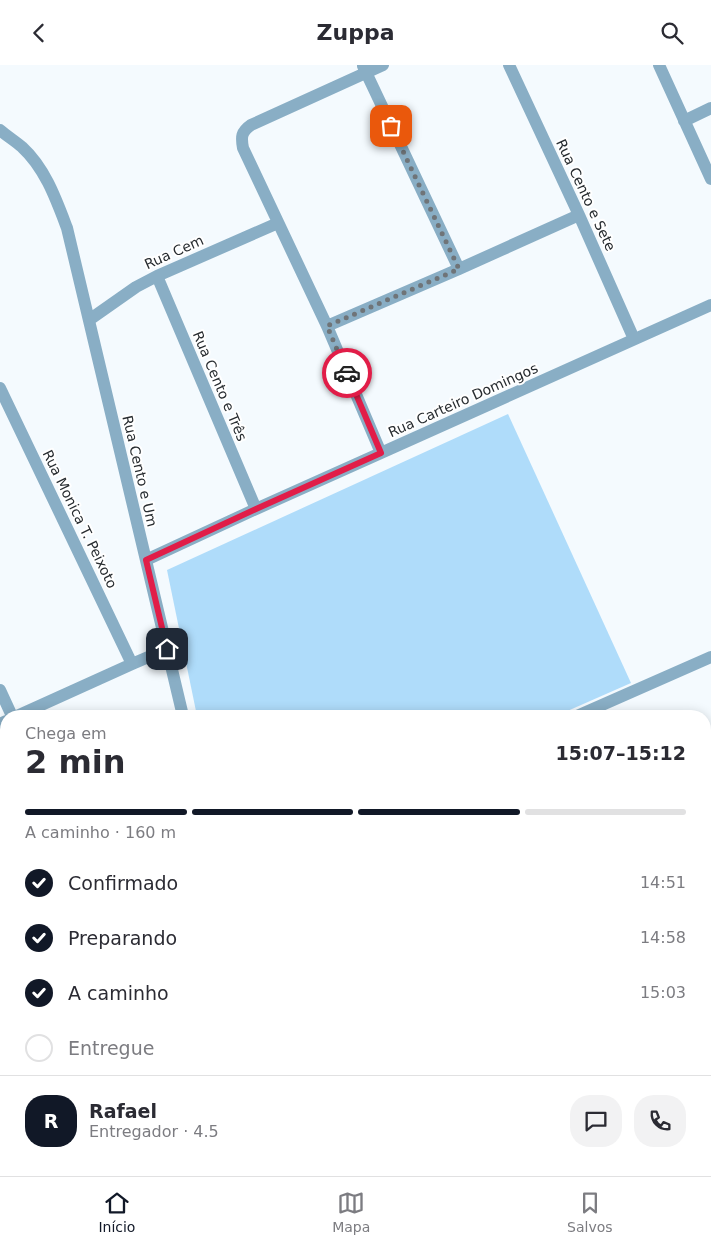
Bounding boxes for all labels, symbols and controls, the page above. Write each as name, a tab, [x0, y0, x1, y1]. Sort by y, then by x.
icon: back	[25, 19, 53, 47]
icon: search	[658, 19, 686, 47]
text: Zuppa	[317, 20, 394, 45]
pin	[370, 105, 412, 147]
icon: bag	[377, 112, 405, 140]
street label: Rua Cento e Sete	[553, 137, 619, 253]
street label: Rua Cem	[142, 232, 206, 272]
street label: Rua Cento e Três	[190, 329, 250, 443]
courier	[322, 348, 372, 398]
icon: car	[333, 359, 361, 387]
street label: Rua Carteiro Domingos	[386, 360, 540, 440]
street label: Rua Cento e Um	[119, 414, 161, 528]
street label: Rua Monica T. Peixoto	[40, 447, 120, 591]
pin	[146, 628, 188, 670]
icon: home	[153, 635, 181, 663]
text: Chega em	[25, 724, 107, 743]
text: 15:07–15:12	[556, 742, 686, 764]
text: 2 min	[25, 743, 126, 781]
text: A caminho · 160 m	[25, 823, 176, 842]
icon: check	[25, 869, 53, 897]
text: Confirmado	[68, 872, 178, 894]
text: 14:51	[640, 873, 686, 892]
icon: check	[25, 924, 53, 952]
text: Preparando	[68, 927, 177, 949]
text: 14:58	[640, 928, 686, 947]
icon: check	[25, 979, 53, 1007]
text: A caminho	[68, 982, 169, 1004]
text: 15:03	[640, 983, 686, 1002]
text: Entregue	[68, 1037, 154, 1059]
button: chat	[570, 1095, 622, 1147]
button: phone	[634, 1095, 686, 1147]
text: Rafael	[89, 1100, 157, 1122]
text: R	[44, 1110, 58, 1132]
text: Entregador · 4.5	[89, 1122, 219, 1141]
tab: Início	[98, 1189, 135, 1235]
tab: Mapa	[332, 1189, 370, 1235]
tab: Salvos	[567, 1189, 613, 1235]

